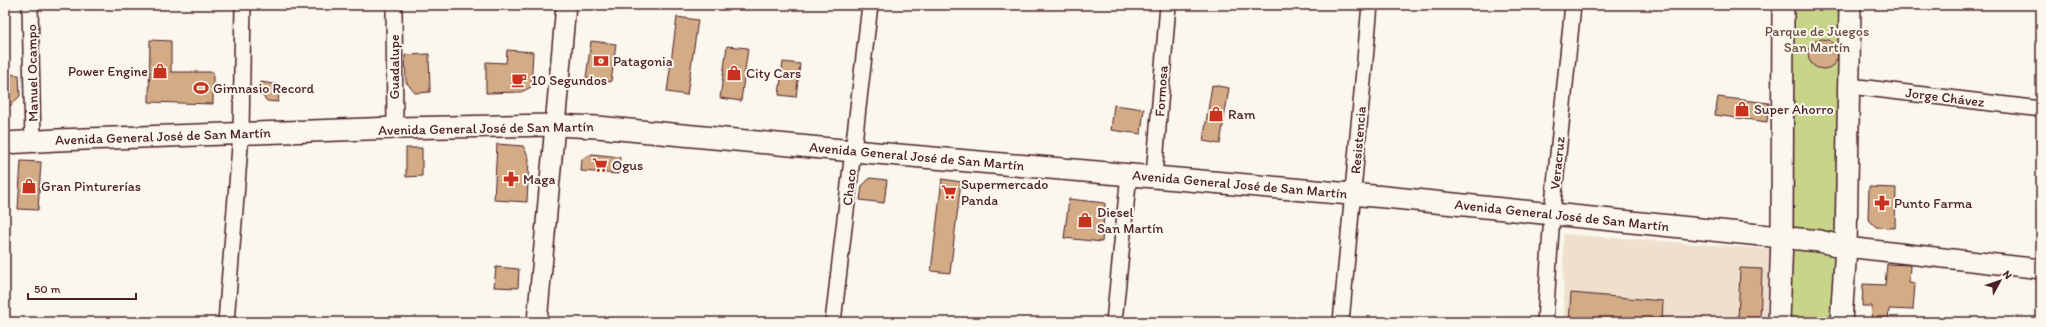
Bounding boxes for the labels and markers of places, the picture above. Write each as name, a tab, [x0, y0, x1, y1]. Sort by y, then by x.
bank icon: Patagonia	[592, 52, 610, 70]
place label: Patagonia	[613, 53, 673, 70]
shop icon: Power Engine	[151, 62, 169, 80]
place label: Power Engine	[68, 63, 148, 80]
shop icon: City Cars	[725, 64, 743, 82]
place label: City Cars	[746, 65, 801, 82]
cafe icon: 10 Segundos	[510, 71, 528, 89]
place label: 10 Segundos	[531, 72, 607, 89]
sports icon: Gimnasio Record	[192, 79, 210, 97]
place label: Gimnasio Record	[213, 80, 315, 97]
shop icon: Super Ahorro	[1733, 100, 1751, 118]
place label: Super Ahorro	[1754, 101, 1834, 118]
shop icon: Ram	[1207, 105, 1225, 123]
place label: Ram	[1228, 106, 1256, 123]
supermarket icon: Ogus	[591, 156, 609, 174]
place label: Ogus	[612, 157, 643, 174]
pharmacy icon: Maga	[502, 170, 520, 188]
place label: Maga	[523, 171, 555, 188]
place label: Supermercado Panda	[961, 176, 1048, 209]
shop icon: Gran Pinturerías	[20, 177, 38, 195]
place label: Gran Pinturerías	[41, 178, 141, 195]
supermarket icon: Supermercado Panda	[940, 183, 958, 201]
pharmacy icon: Punto Farma	[1873, 194, 1891, 212]
place label: Punto Farma	[1894, 195, 1973, 212]
place label: Diesel San Martín	[1097, 204, 1164, 237]
shop icon: Diesel San Martín	[1076, 211, 1094, 229]

